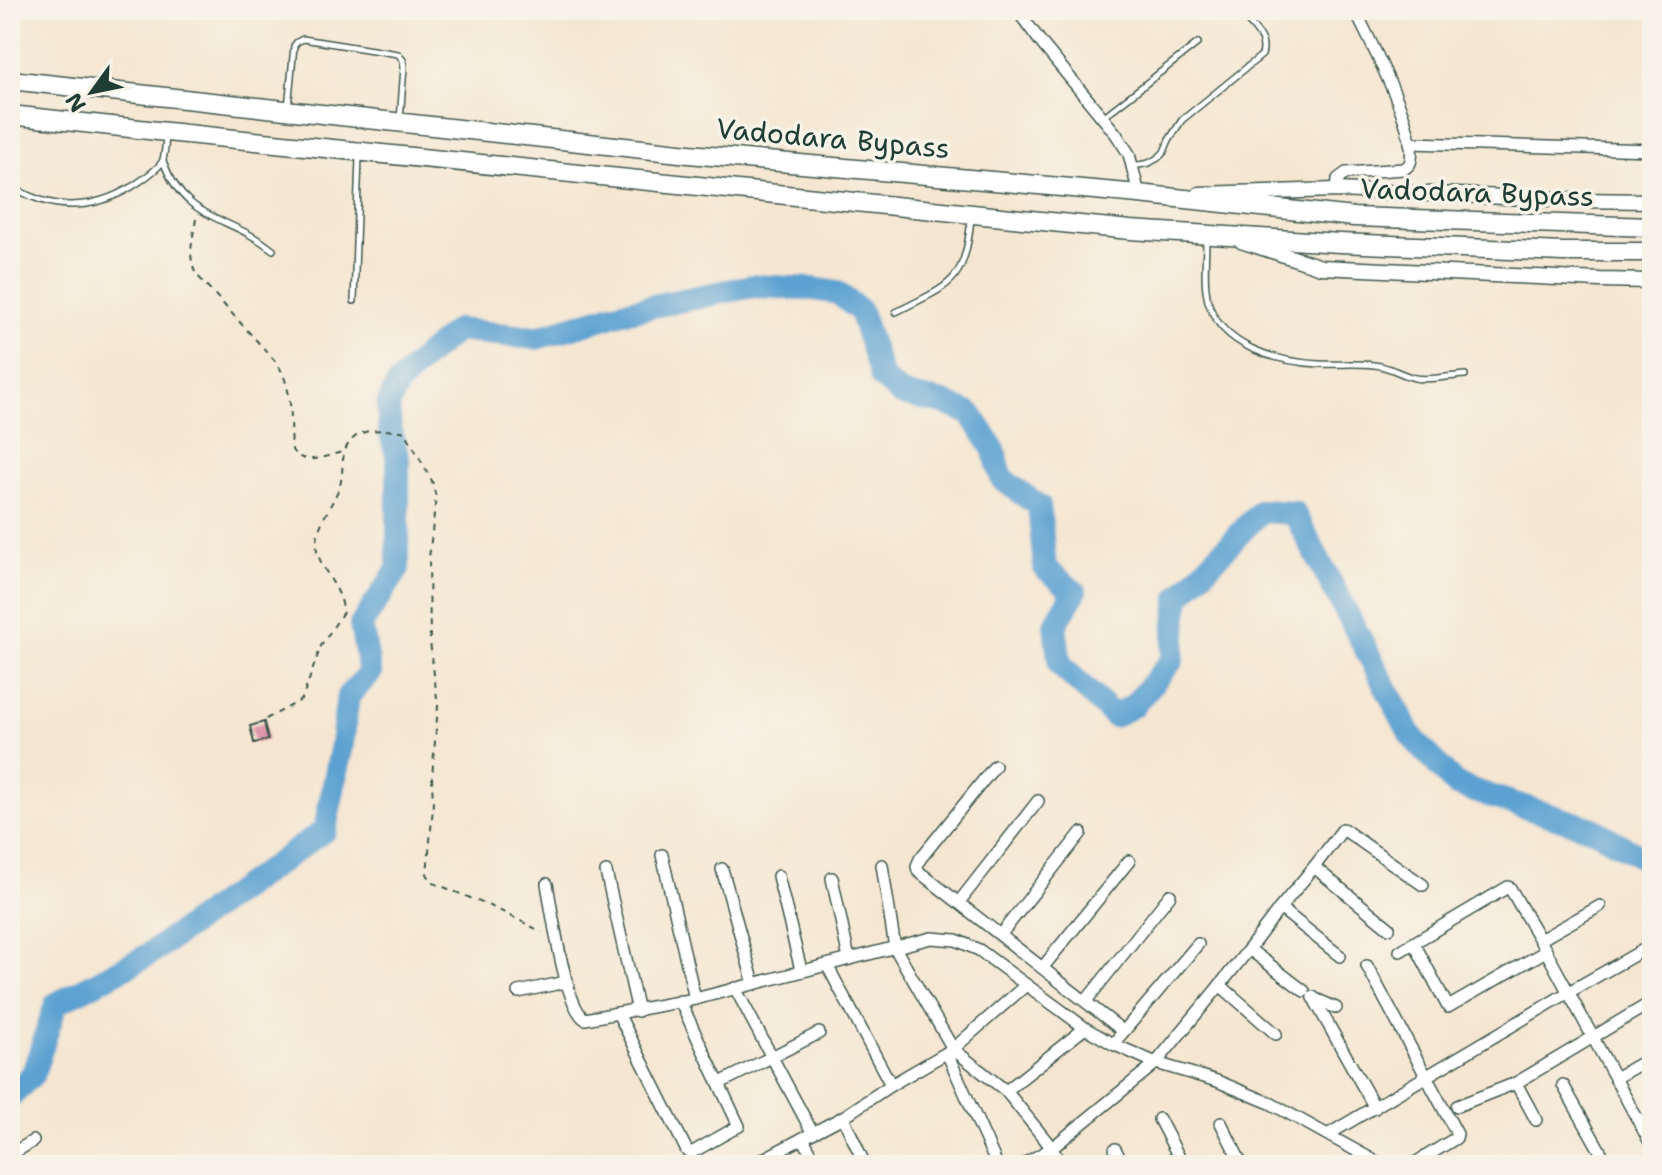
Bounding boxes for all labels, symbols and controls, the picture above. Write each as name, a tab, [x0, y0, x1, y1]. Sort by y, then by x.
north arrow	[52, 52, 132, 132]
text: N	[59, 87, 93, 118]
street label: Vadodara Bypass	[715, 109, 951, 167]
street label: Vadodara Bypass	[1359, 169, 1595, 215]

